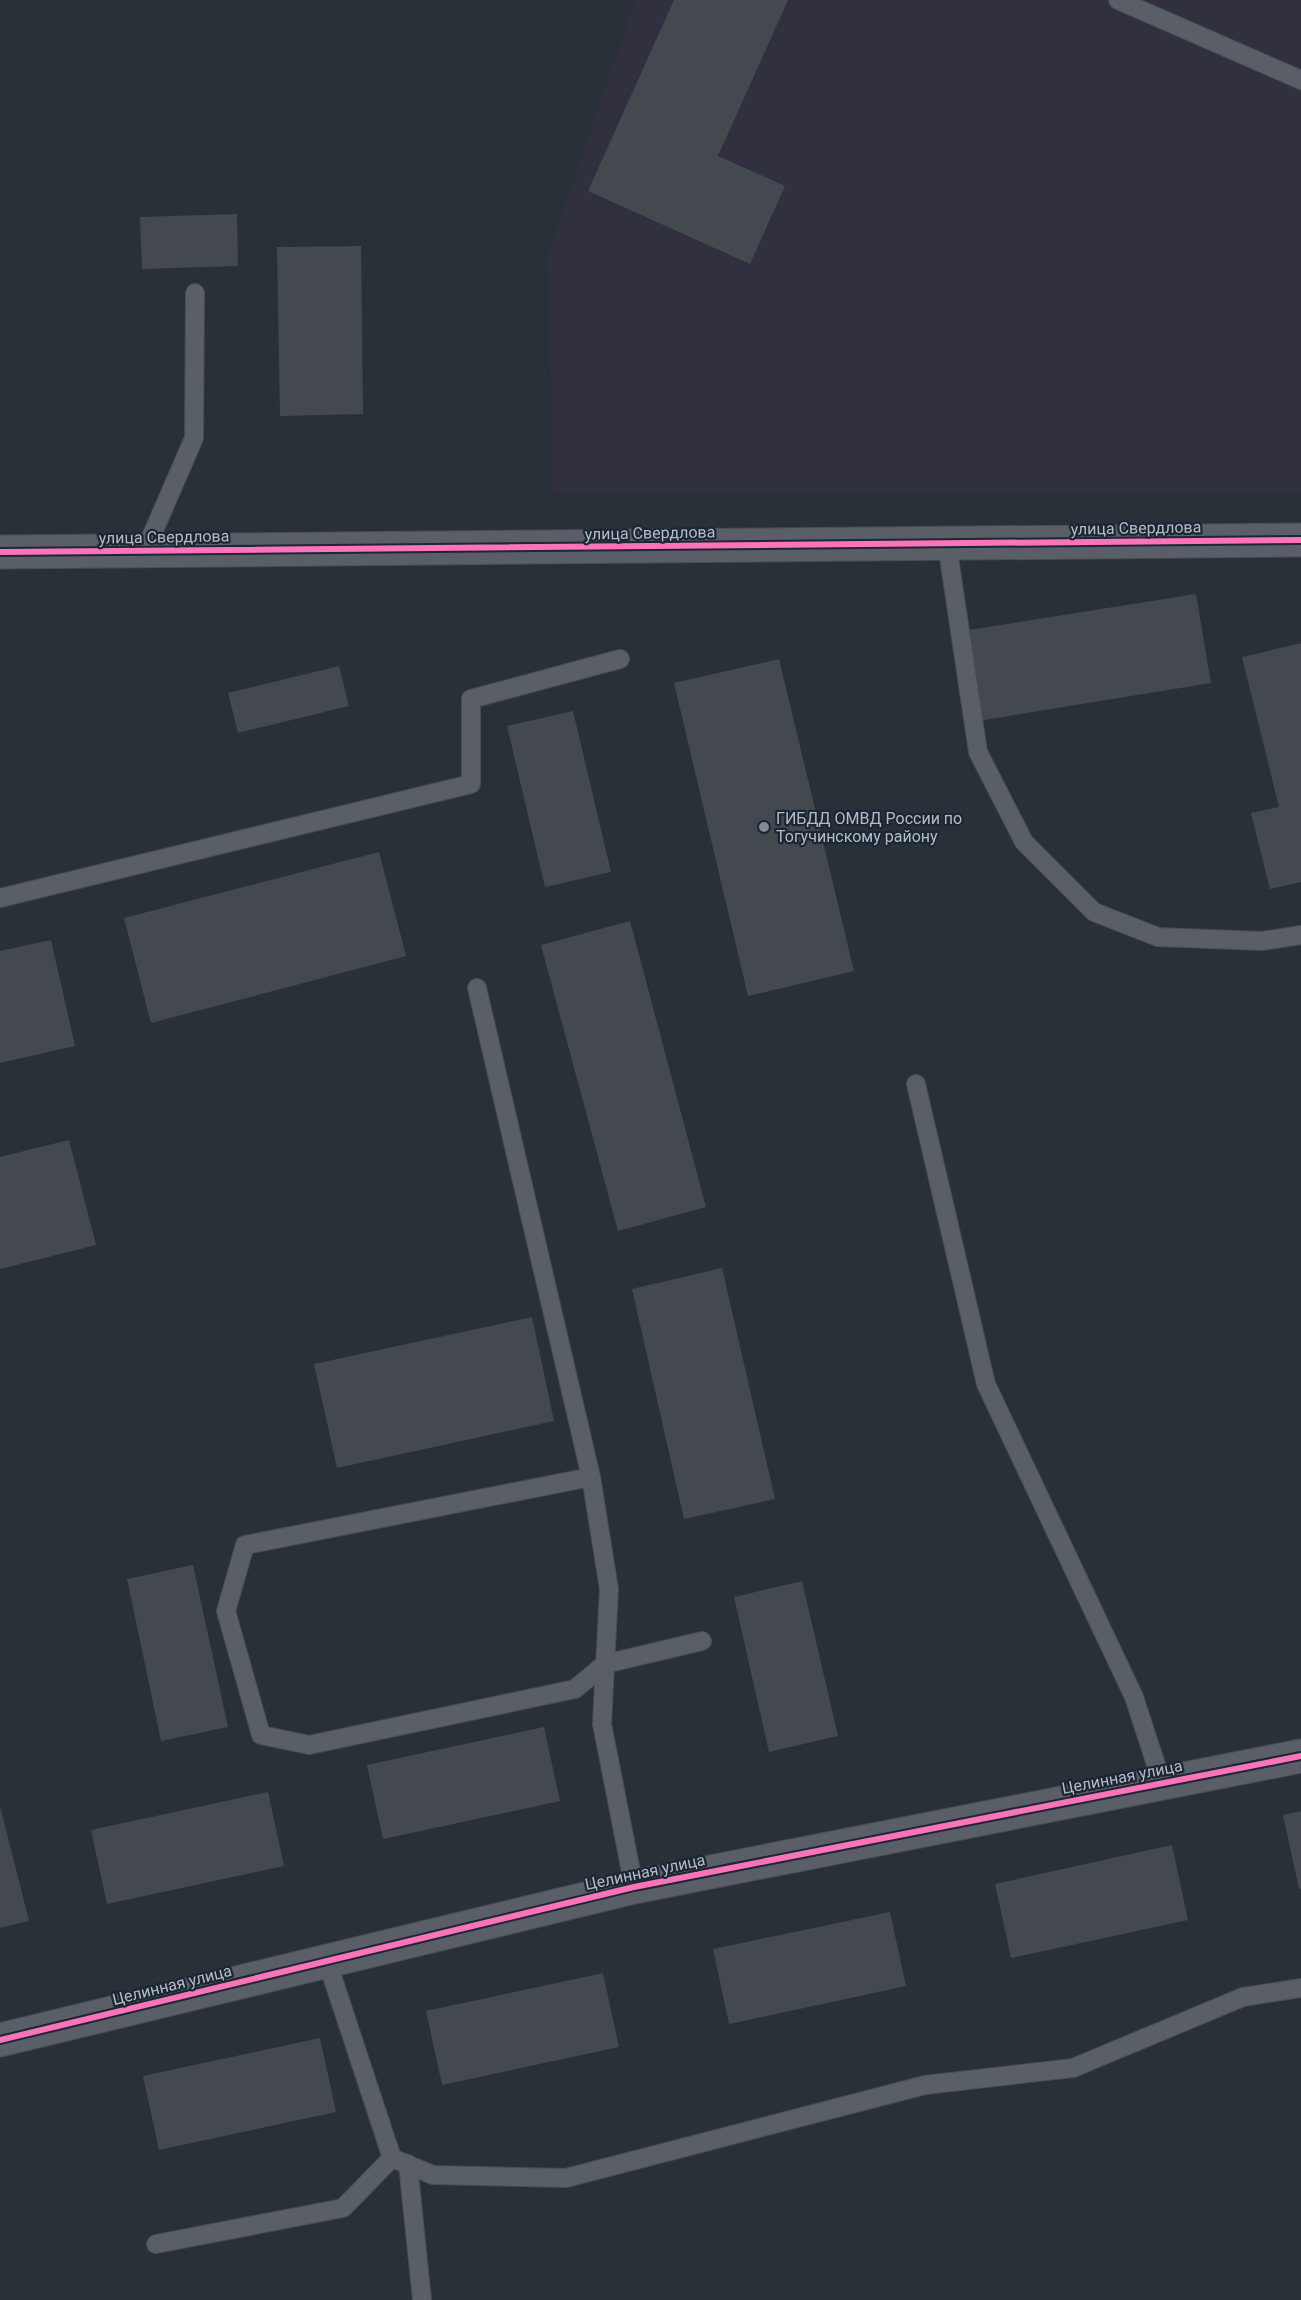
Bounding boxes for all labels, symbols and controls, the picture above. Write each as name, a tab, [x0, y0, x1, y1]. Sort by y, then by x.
street label: улица Свердлова	[1071, 517, 1201, 539]
street label: улица Свердлова	[585, 522, 715, 544]
street label: улица Свердлова	[99, 526, 229, 548]
place label: ГИБДД ОМВД России по Тогучинскому району	[776, 809, 962, 846]
marker: ГИБДД ОМВД России по Тогучинскому району	[757, 820, 771, 834]
street label: Целинная улица	[1060, 1756, 1184, 1798]
street label: Целинная улица	[583, 1850, 707, 1894]
street label: Целинная улица	[110, 1961, 234, 2009]

